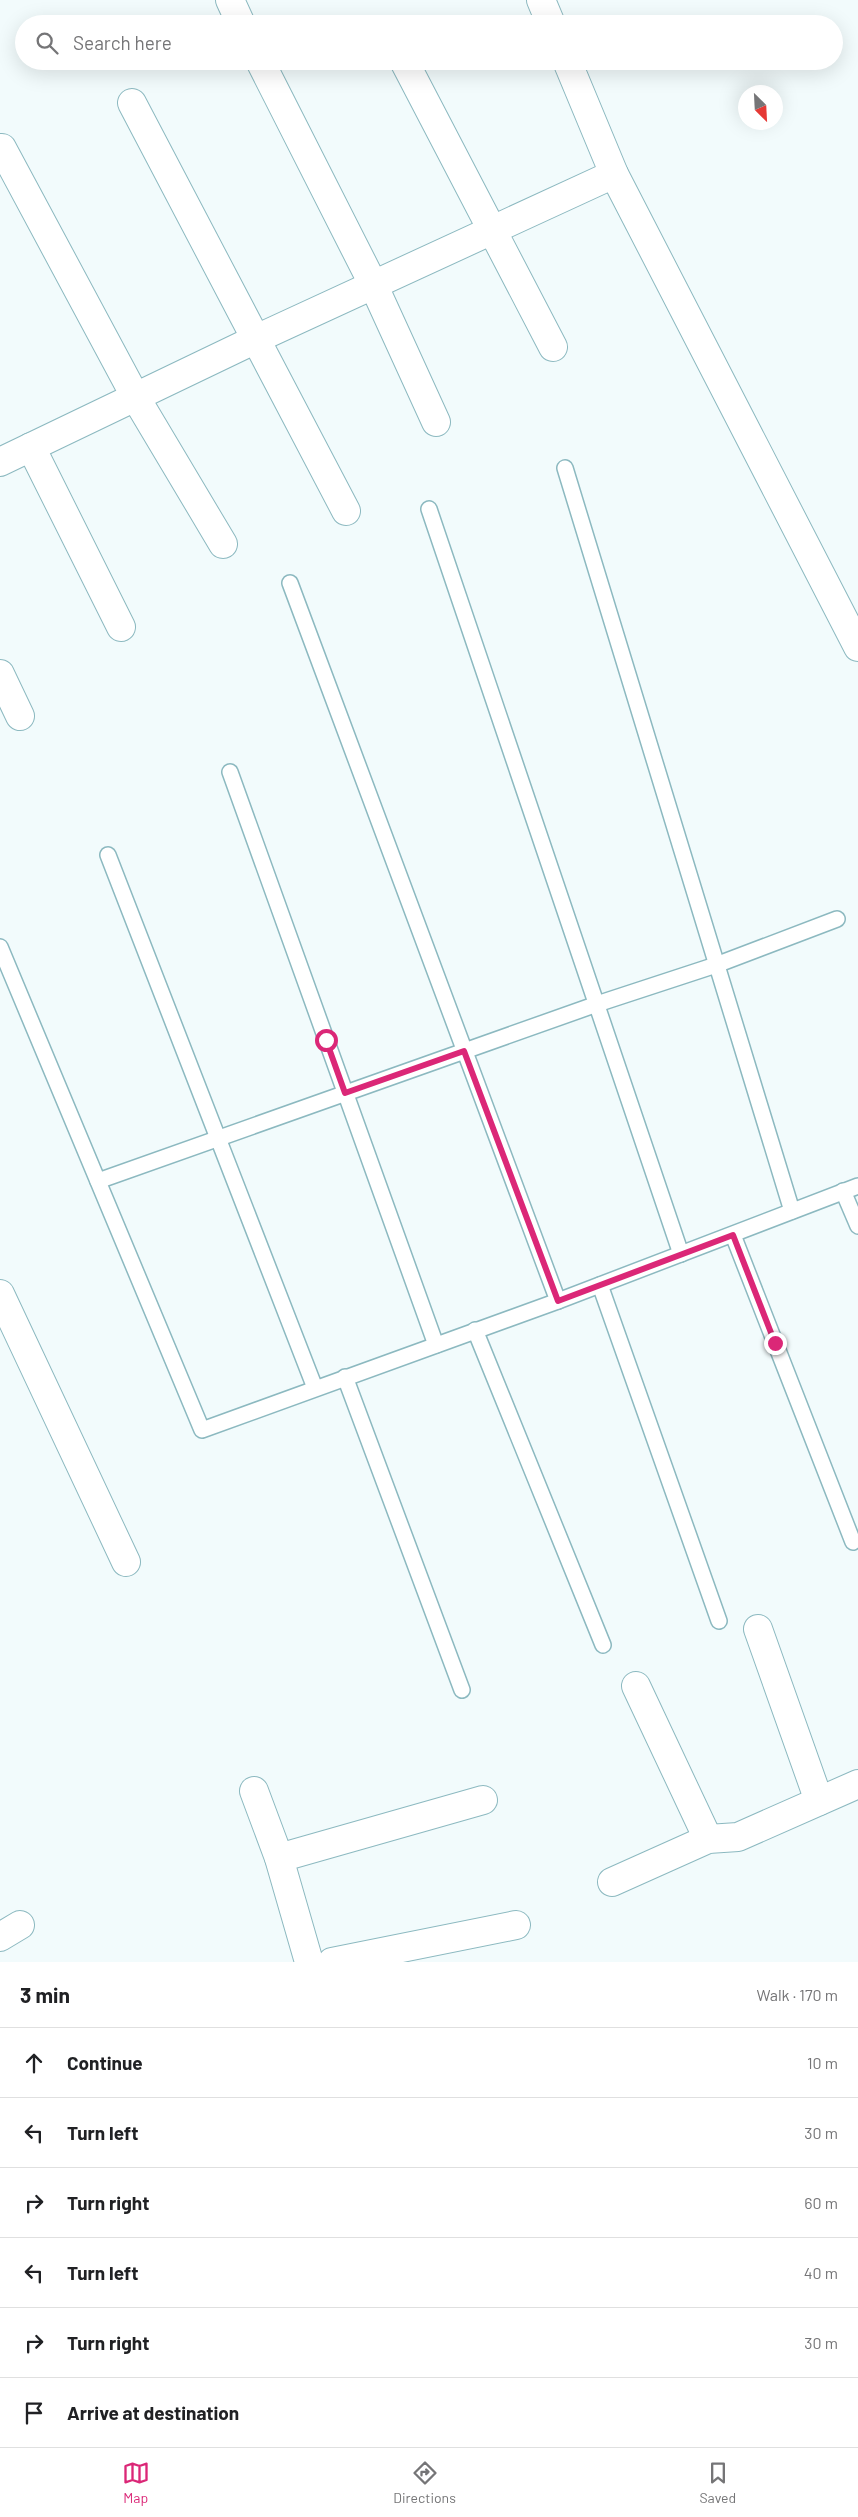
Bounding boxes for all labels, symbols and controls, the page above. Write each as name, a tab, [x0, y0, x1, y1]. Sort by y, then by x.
search box	[15, 15, 843, 70]
icon: search	[33, 29, 61, 57]
text: Search here	[73, 31, 172, 54]
north arrow	[738, 85, 783, 130]
route start	[315, 1029, 338, 1052]
route end	[764, 1332, 787, 1355]
text: 3 min	[20, 1982, 70, 2007]
text: Walk · 170 m	[756, 1985, 838, 2004]
icon: ahead	[20, 2049, 48, 2077]
text: Continue	[67, 2051, 143, 2074]
text: 10 m	[807, 2053, 838, 2072]
icon: left	[20, 2119, 48, 2147]
text: Turn left	[67, 2121, 138, 2144]
text: 30 m	[804, 2123, 838, 2142]
icon: right	[20, 2189, 48, 2217]
text: Turn right	[67, 2191, 149, 2214]
text: 60 m	[804, 2193, 838, 2212]
icon: left	[20, 2259, 48, 2287]
text: Turn left	[67, 2261, 138, 2284]
text: 40 m	[804, 2263, 838, 2282]
icon: right	[20, 2329, 48, 2357]
text: Turn right	[67, 2331, 149, 2354]
text: 30 m	[804, 2333, 838, 2352]
icon: arrive	[20, 2399, 48, 2427]
text: Arrive at destination	[67, 2401, 239, 2424]
tab: Map	[122, 2459, 150, 2506]
tab: Directions	[393, 2459, 456, 2506]
tab: Saved	[699, 2459, 736, 2506]

